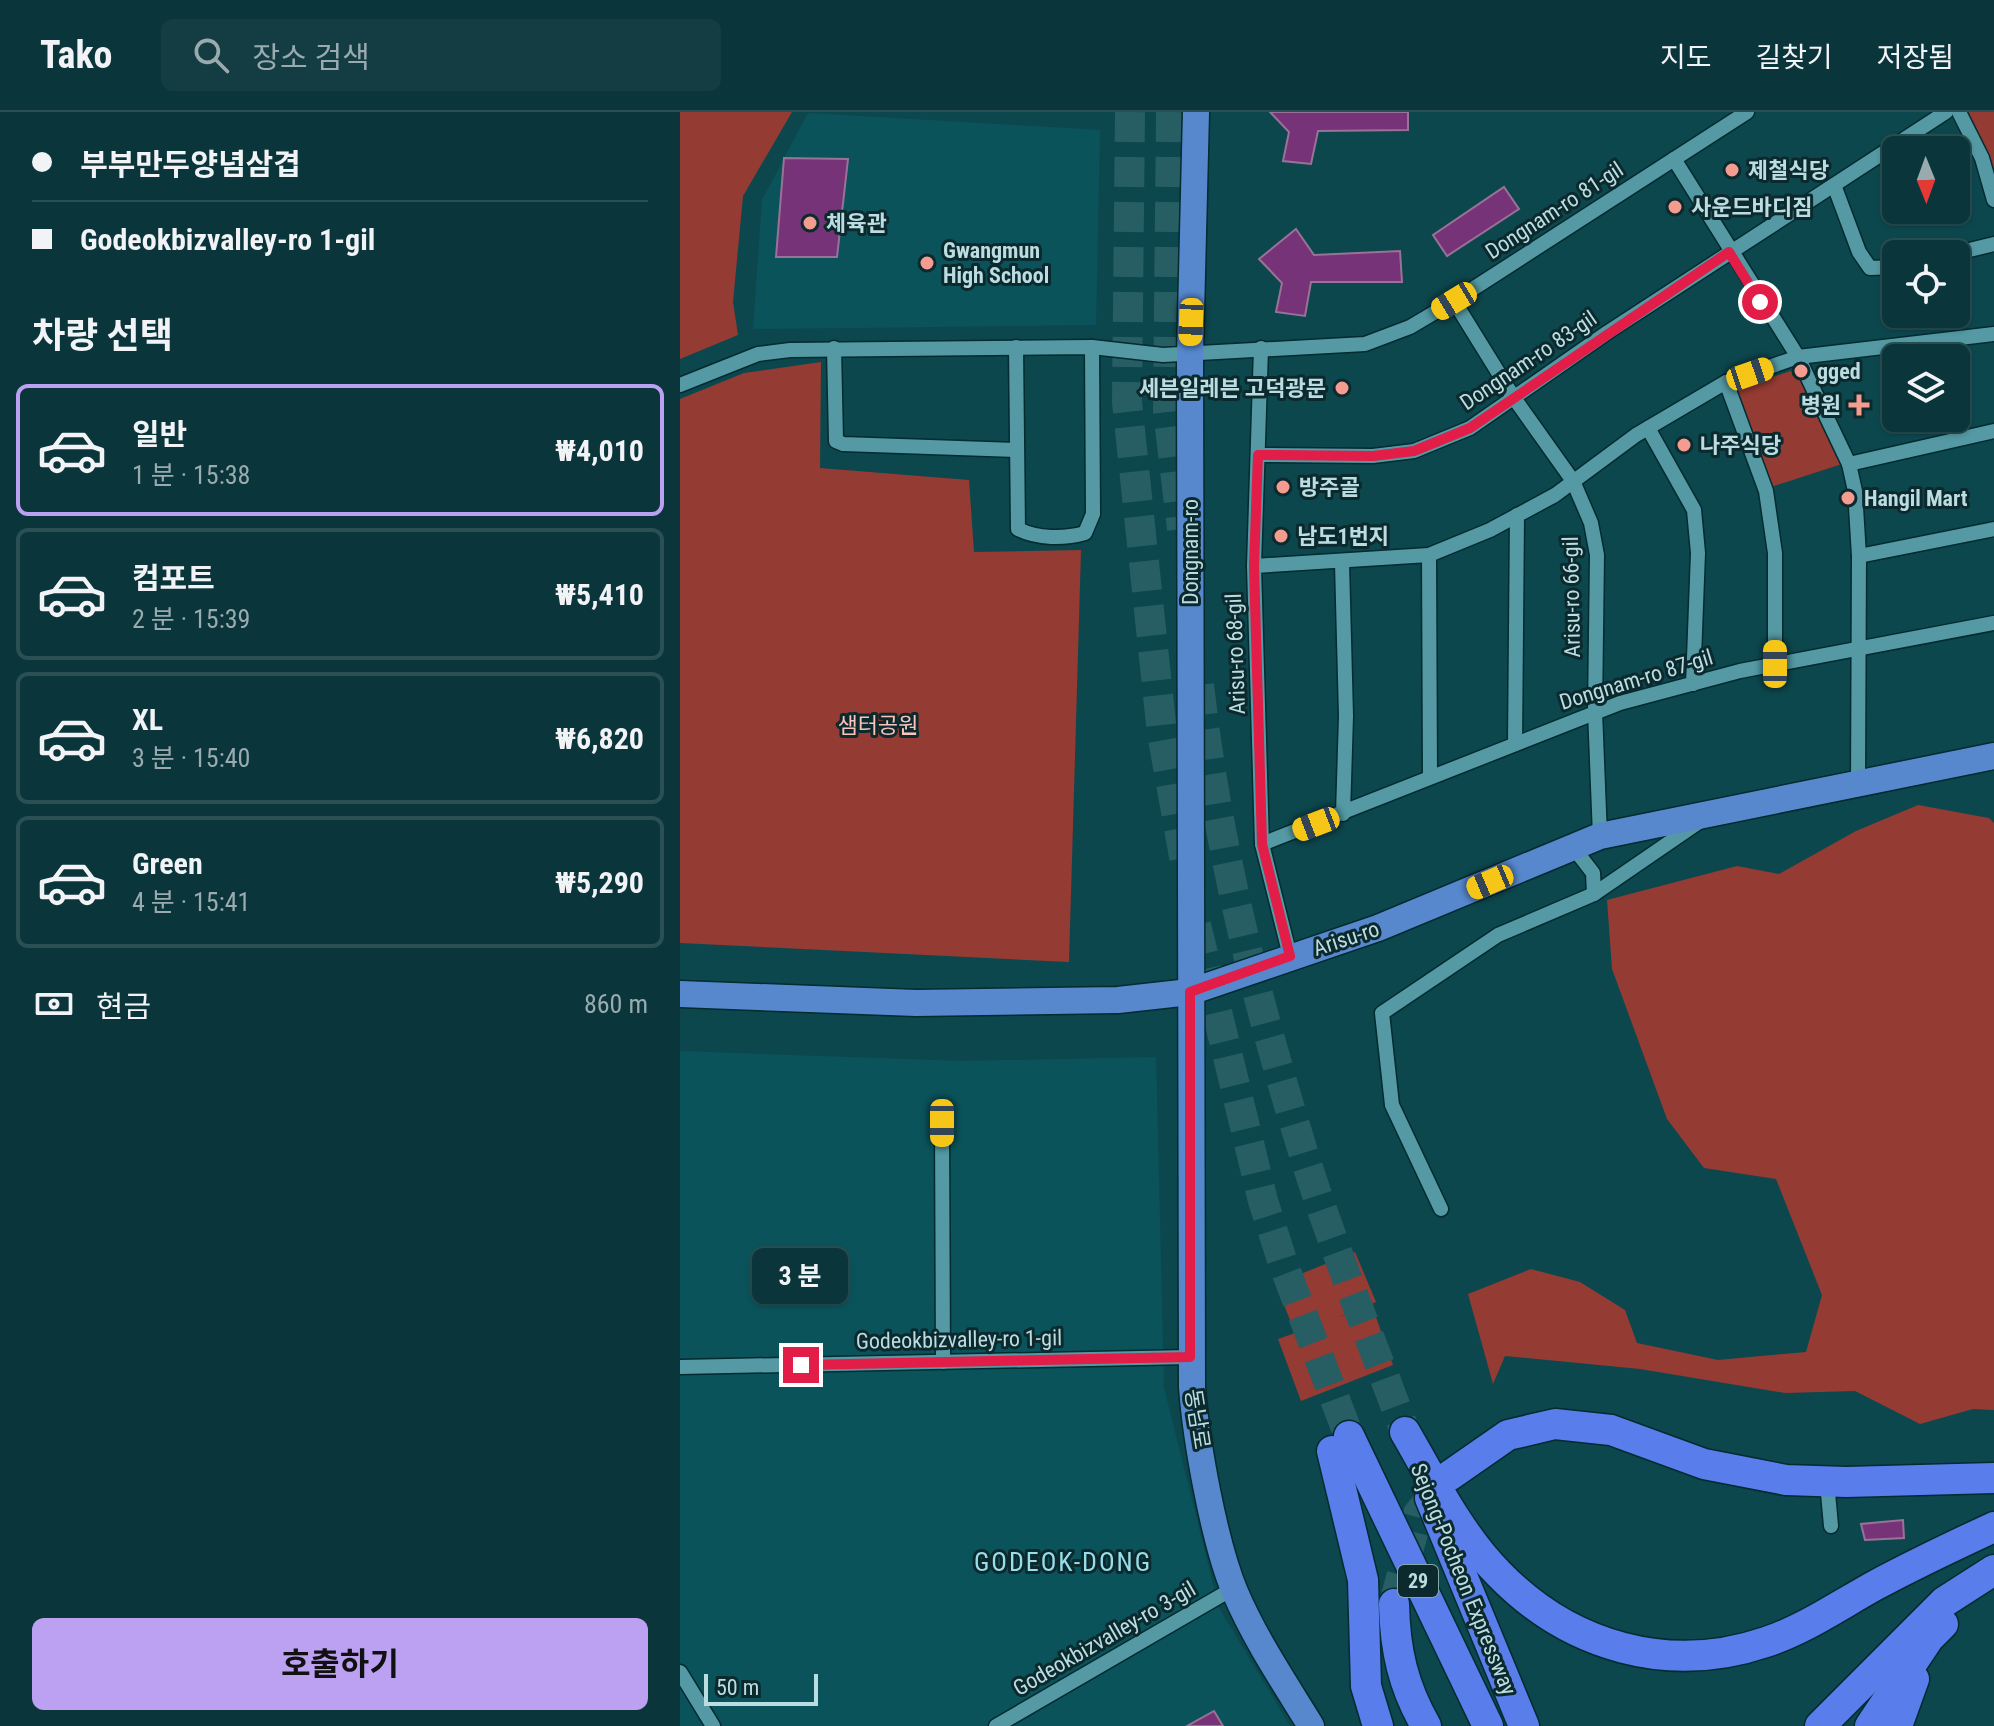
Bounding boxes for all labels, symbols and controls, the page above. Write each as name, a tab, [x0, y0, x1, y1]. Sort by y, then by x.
search box	[161, 19, 721, 91]
text: Tako	[40, 33, 113, 77]
icon: search	[189, 33, 233, 77]
text: 장소 검색	[253, 40, 370, 75]
text: 지도	[1660, 41, 1711, 74]
text: 길찾기	[1755, 41, 1833, 74]
text: 저장됨	[1877, 41, 1954, 74]
north arrow	[1882, 136, 1970, 224]
map controls	[1882, 136, 1970, 432]
text: 부부만두양념삼겹	[80, 147, 301, 182]
street label: Dongnam-ro 81-gil	[1481, 157, 1628, 264]
place label: 제철식당	[1748, 158, 1829, 183]
marker: 제철식당	[1723, 161, 1741, 179]
place label: 사운드바디짐	[1691, 195, 1812, 220]
marker: 사운드바디짐	[1666, 198, 1684, 216]
place label: 체육관	[826, 211, 887, 236]
marker: 체육관	[801, 214, 819, 232]
text: Godeokbizvalley-ro 1-gil	[80, 222, 375, 257]
place label: Gwangmun High School	[943, 238, 1049, 288]
button: locate	[1882, 240, 1970, 328]
marker: Gwangmun High School	[918, 254, 936, 272]
car	[1427, 278, 1481, 324]
route start	[1742, 284, 1778, 320]
car	[1178, 298, 1204, 346]
street label: Dongnam-ro 83-gil	[1455, 306, 1601, 415]
text: 차량 선택	[32, 315, 173, 357]
button: layers	[1882, 344, 1970, 432]
car	[1723, 355, 1777, 393]
place label: gged	[1817, 359, 1861, 384]
marker: gged	[1792, 362, 1810, 380]
place label: 세븐일레븐 고덕광문	[1139, 376, 1326, 401]
marker: 세븐일레븐 고덕광문	[1333, 379, 1351, 397]
place label: 병원	[1801, 393, 1841, 418]
marker: 병원	[1848, 394, 1870, 416]
icon: car	[36, 414, 108, 486]
text: 일반	[132, 417, 187, 452]
text: ₩4,010	[555, 433, 644, 468]
place label: 나주식당	[1700, 433, 1781, 458]
marker: 나주식당	[1675, 436, 1693, 454]
text: 1 분 · 15:38	[132, 460, 250, 490]
place label: 방주골	[1299, 475, 1360, 500]
marker: 방주골	[1274, 478, 1292, 496]
place label: Hangil Mart	[1864, 486, 1968, 511]
marker: Hangil Mart	[1839, 489, 1857, 507]
street label: Dongnam-ro	[1178, 499, 1203, 605]
place label: 남도1번지	[1297, 524, 1389, 549]
marker: 남도1번지	[1272, 527, 1290, 545]
street label: Arisu-ro 66-gil	[1558, 536, 1585, 658]
icon: car	[36, 558, 108, 630]
text: 컴포트	[132, 561, 215, 596]
text: ₩5,410	[555, 577, 644, 612]
street label: Arisu-ro 68-gil	[1221, 593, 1250, 715]
text: 2 분 · 15:39	[132, 604, 250, 634]
car	[1763, 640, 1787, 688]
street label: Dongnam-ro 87-gil	[1556, 644, 1716, 715]
icon: car	[36, 702, 108, 774]
text: XL	[132, 702, 163, 737]
park label: 샘터공원	[838, 713, 918, 738]
text: ₩6,820	[555, 721, 644, 756]
text: 3 분 · 15:40	[132, 743, 250, 773]
car	[1289, 804, 1343, 844]
icon: car	[36, 846, 108, 918]
text: Green	[132, 846, 203, 881]
car	[1463, 862, 1517, 902]
text: ₩5,290	[555, 865, 644, 900]
text: 4 분 · 15:41	[132, 887, 250, 917]
street label: Arisu-ro	[1310, 916, 1382, 961]
icon: cash	[32, 982, 76, 1026]
text: 현금	[96, 989, 151, 1024]
text: 860 m	[584, 989, 648, 1019]
car	[930, 1099, 954, 1147]
callout: 3 분	[753, 1249, 849, 1305]
text: 3 분	[778, 1261, 822, 1291]
street label: Godeokbizvalley-ro 1-gil	[856, 1325, 1062, 1354]
route end	[783, 1347, 819, 1383]
street label: 동남로	[1180, 1387, 1215, 1451]
street label: Sejong-Pocheon Expressway	[1406, 1460, 1522, 1699]
district label: GODEOK-DONG	[974, 1547, 1152, 1577]
road number: 29	[1398, 1565, 1438, 1597]
street label: Godeokbizvalley-ro 3-gil	[1009, 1576, 1200, 1701]
button: 호출하기	[32, 1618, 648, 1710]
scale bar	[704, 1670, 818, 1706]
text: 50 m	[716, 1675, 759, 1700]

